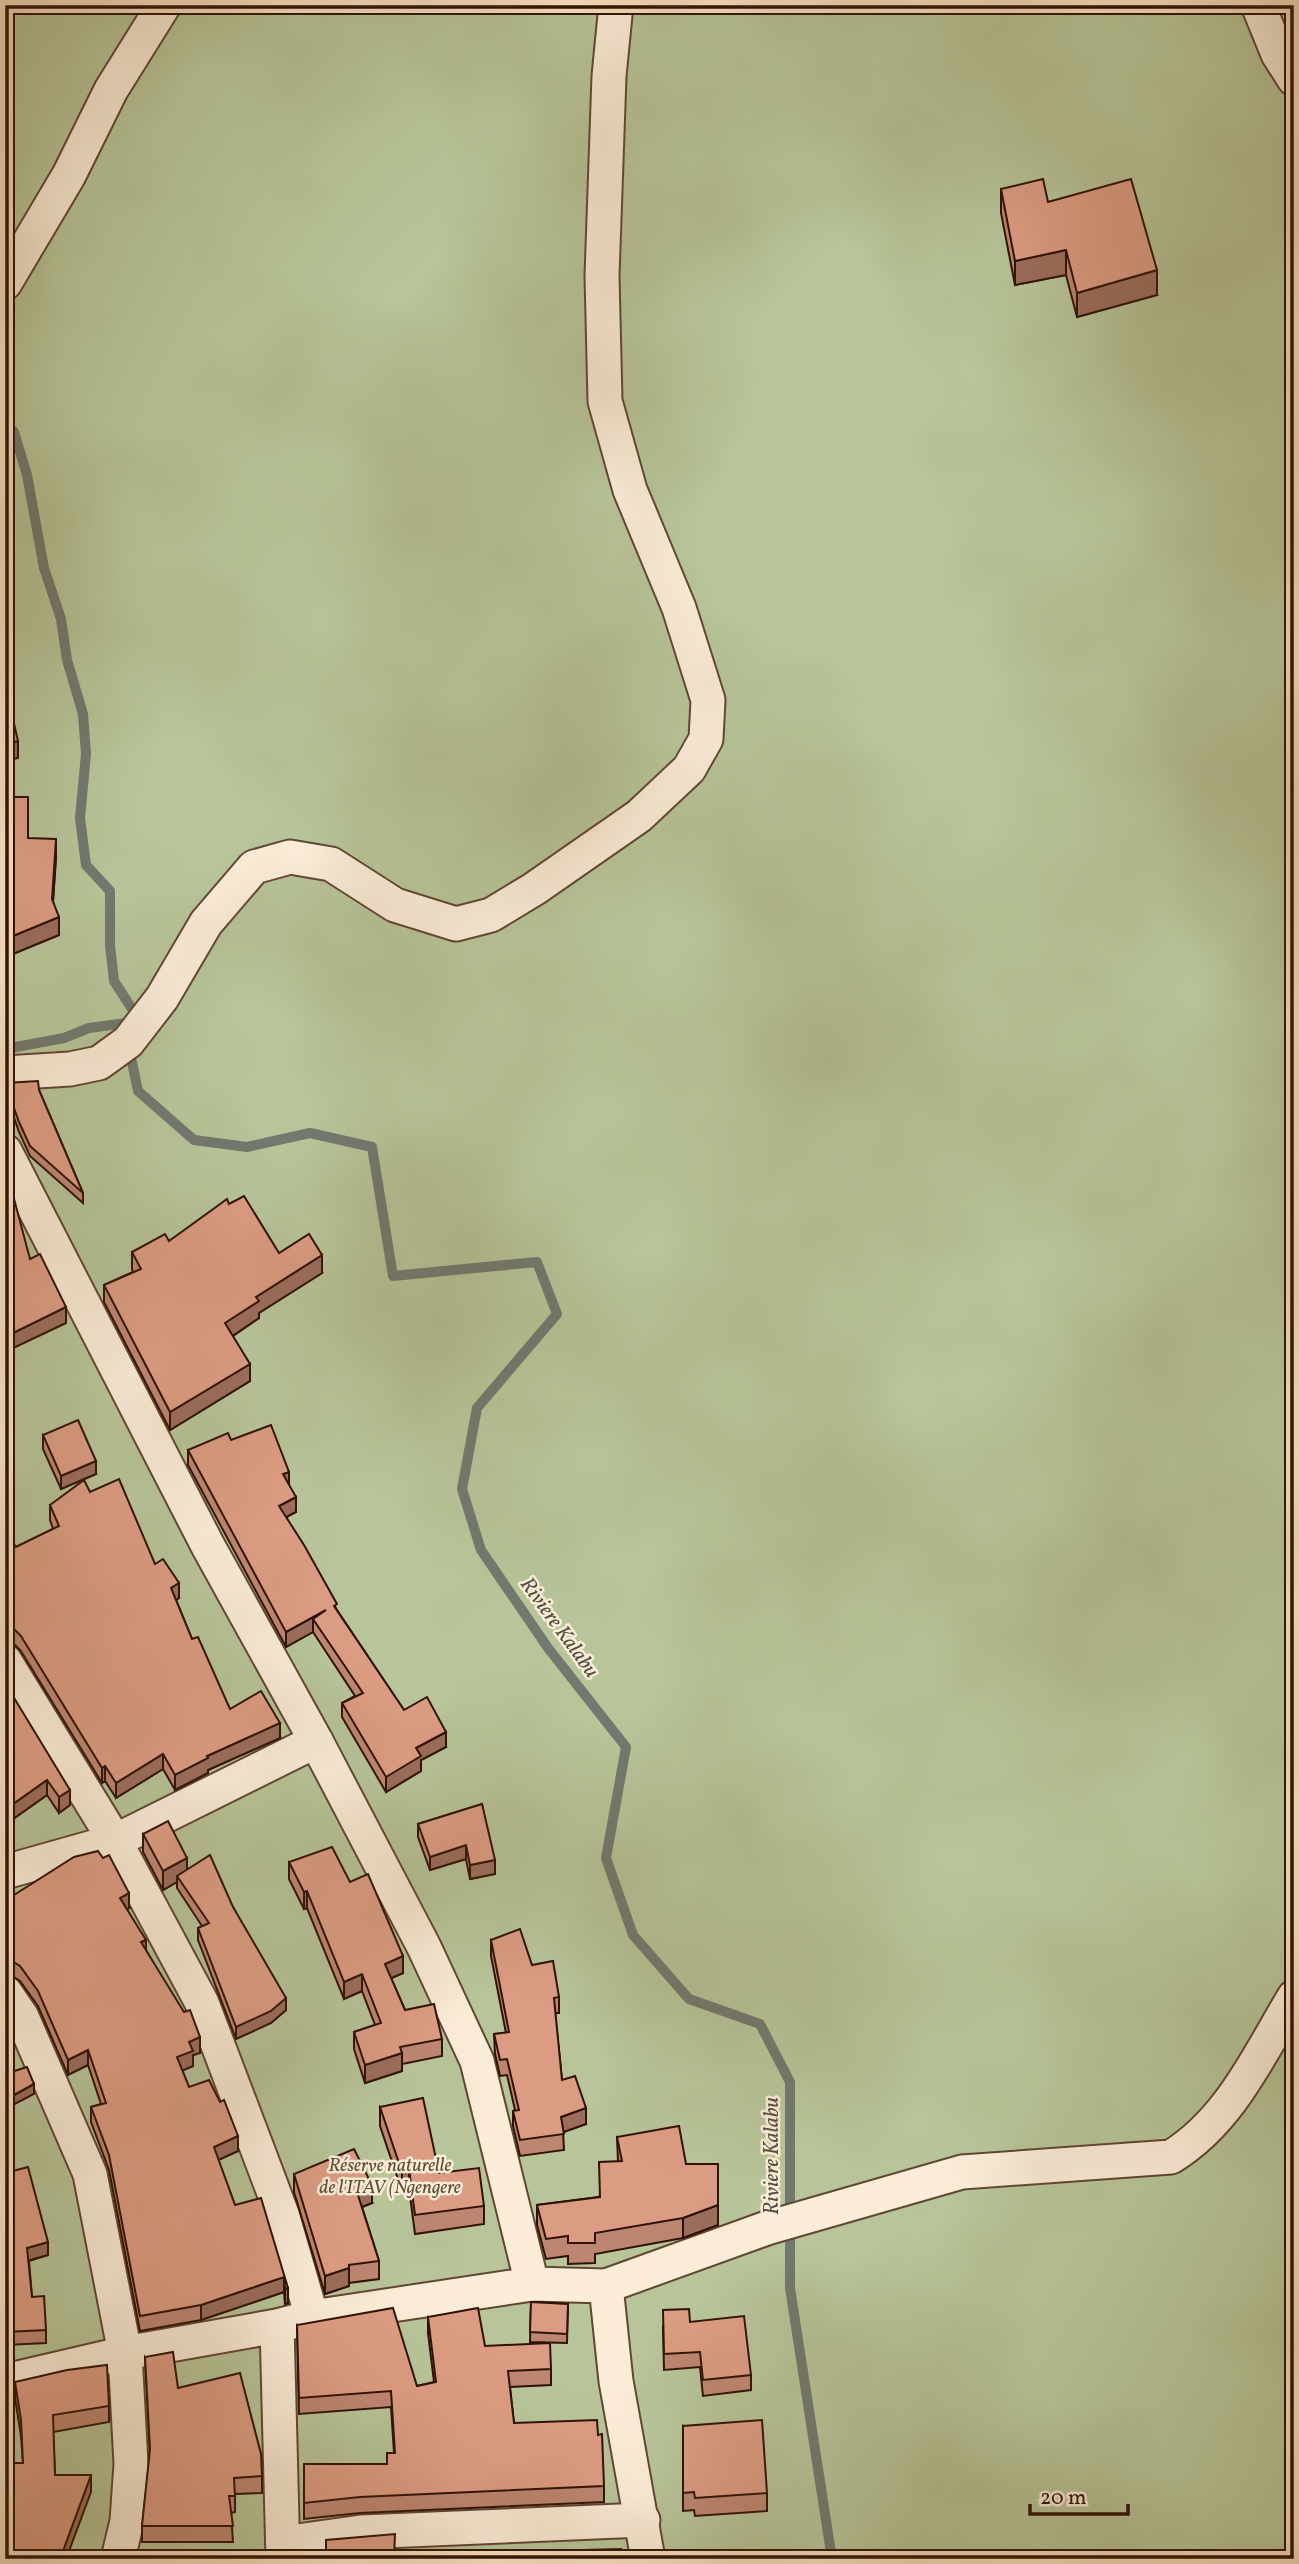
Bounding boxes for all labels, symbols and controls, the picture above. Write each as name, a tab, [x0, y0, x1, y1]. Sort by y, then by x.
water label: Riviere Kalabu	[512, 1572, 605, 1684]
water label: Riviere Kalabu	[758, 2097, 787, 2215]
park label: Réserve naturelle de l'ITAV (Ngengere	[319, 2153, 461, 2201]
scale bar	[1030, 2473, 1128, 2517]
text: 20 m	[1040, 2484, 1086, 2513]

